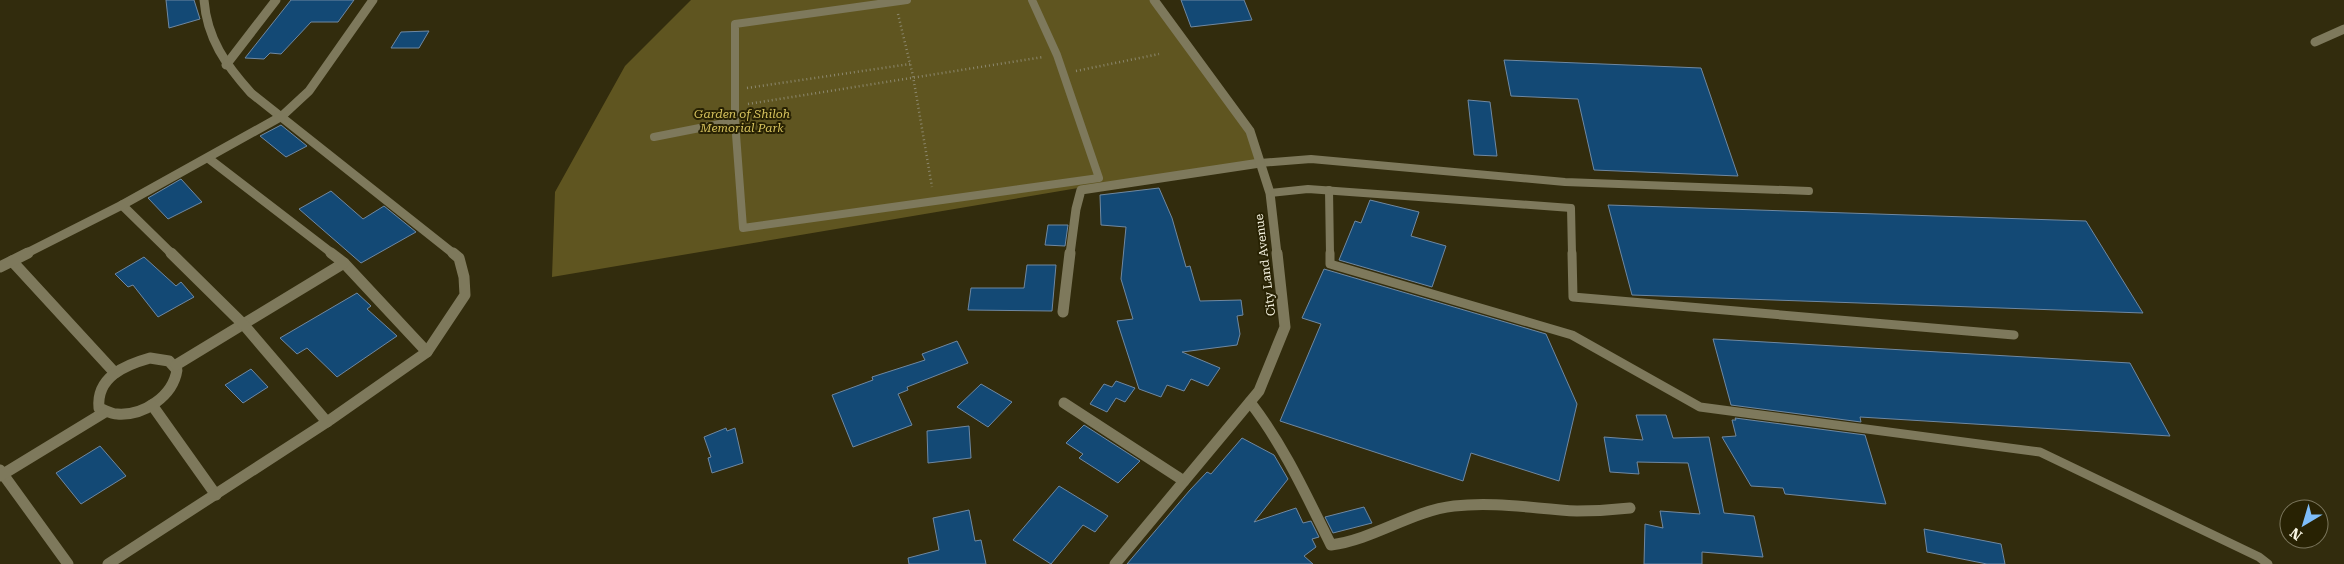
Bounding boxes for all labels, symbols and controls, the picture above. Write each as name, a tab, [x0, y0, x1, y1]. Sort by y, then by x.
park label: Garden of Shiloh Memorial Park	[694, 107, 790, 135]
street label: City Land Avenue	[1252, 213, 1278, 317]
north arrow	[2279, 499, 2329, 549]
text: N	[2287, 524, 2305, 544]

